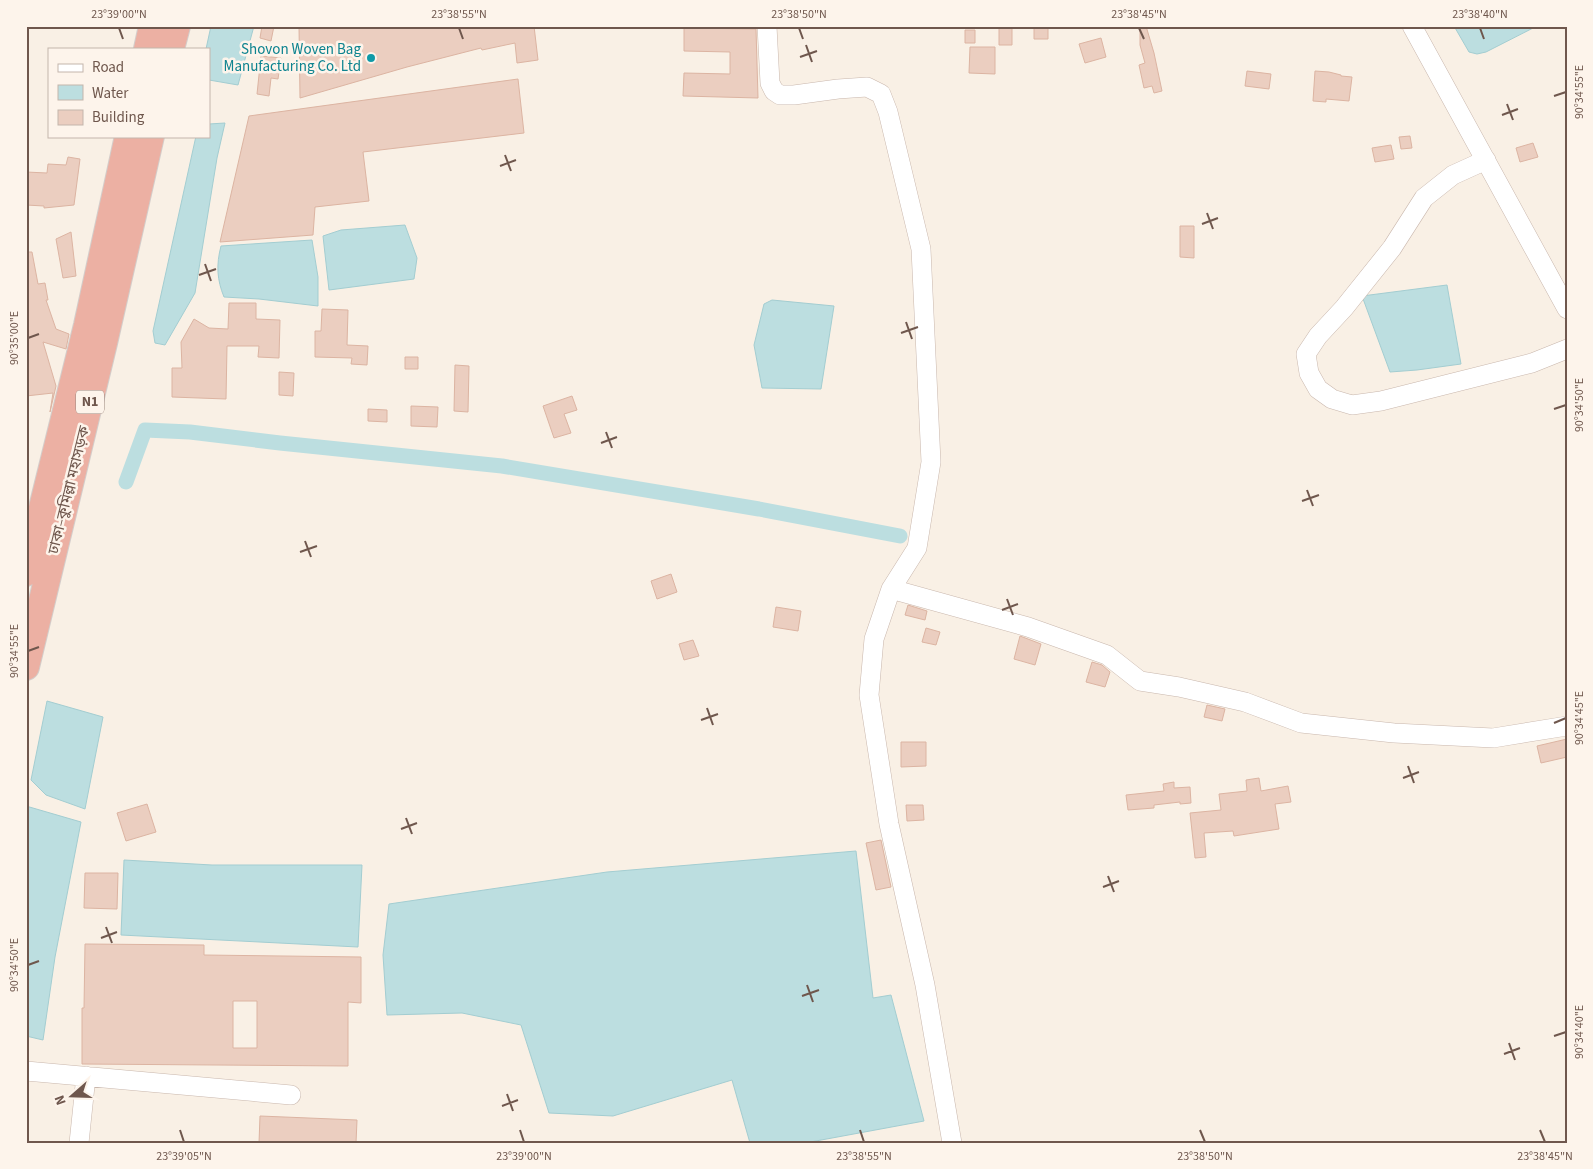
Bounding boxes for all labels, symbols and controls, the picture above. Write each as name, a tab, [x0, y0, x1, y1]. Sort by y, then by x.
text: 23°39'00"N	[91, 6, 147, 23]
text: 23°38'55"N	[431, 6, 487, 23]
text: 23°38'50"N	[771, 6, 827, 23]
text: 23°38'45"N	[1111, 6, 1167, 23]
text: 23°38'40"N	[1452, 6, 1508, 23]
place label: Shovon Woven Bag Manufacturing Co. Ltd	[223, 39, 361, 77]
legend	[48, 48, 210, 138]
marker: Shovon Woven Bag Manufacturing Co. Ltd	[365, 52, 377, 64]
text: Road	[92, 57, 124, 78]
text: 90°34'55"E	[1571, 65, 1588, 119]
text: Water	[92, 83, 129, 104]
text: Building	[92, 107, 145, 128]
text: 90°35'00"E	[6, 311, 23, 365]
text: 90°34'50"E	[1571, 378, 1588, 432]
road number: N1	[76, 391, 104, 414]
street label: ঢাকা–কুমিল্লা মহাসড়ক	[43, 423, 95, 557]
text: 90°34'55"E	[6, 624, 23, 678]
text: 90°34'45"E	[1571, 691, 1588, 745]
text: 90°34'50"E	[6, 938, 23, 992]
text: 90°34'40"E	[1571, 1005, 1588, 1059]
north arrow	[48, 1072, 98, 1122]
text: N	[50, 1092, 72, 1108]
text: 23°39'05"N	[156, 1148, 212, 1165]
text: 23°39'00"N	[496, 1148, 552, 1165]
text: 23°38'55"N	[836, 1148, 892, 1165]
text: 23°38'50"N	[1177, 1148, 1233, 1165]
text: 23°38'45"N	[1517, 1148, 1573, 1165]

